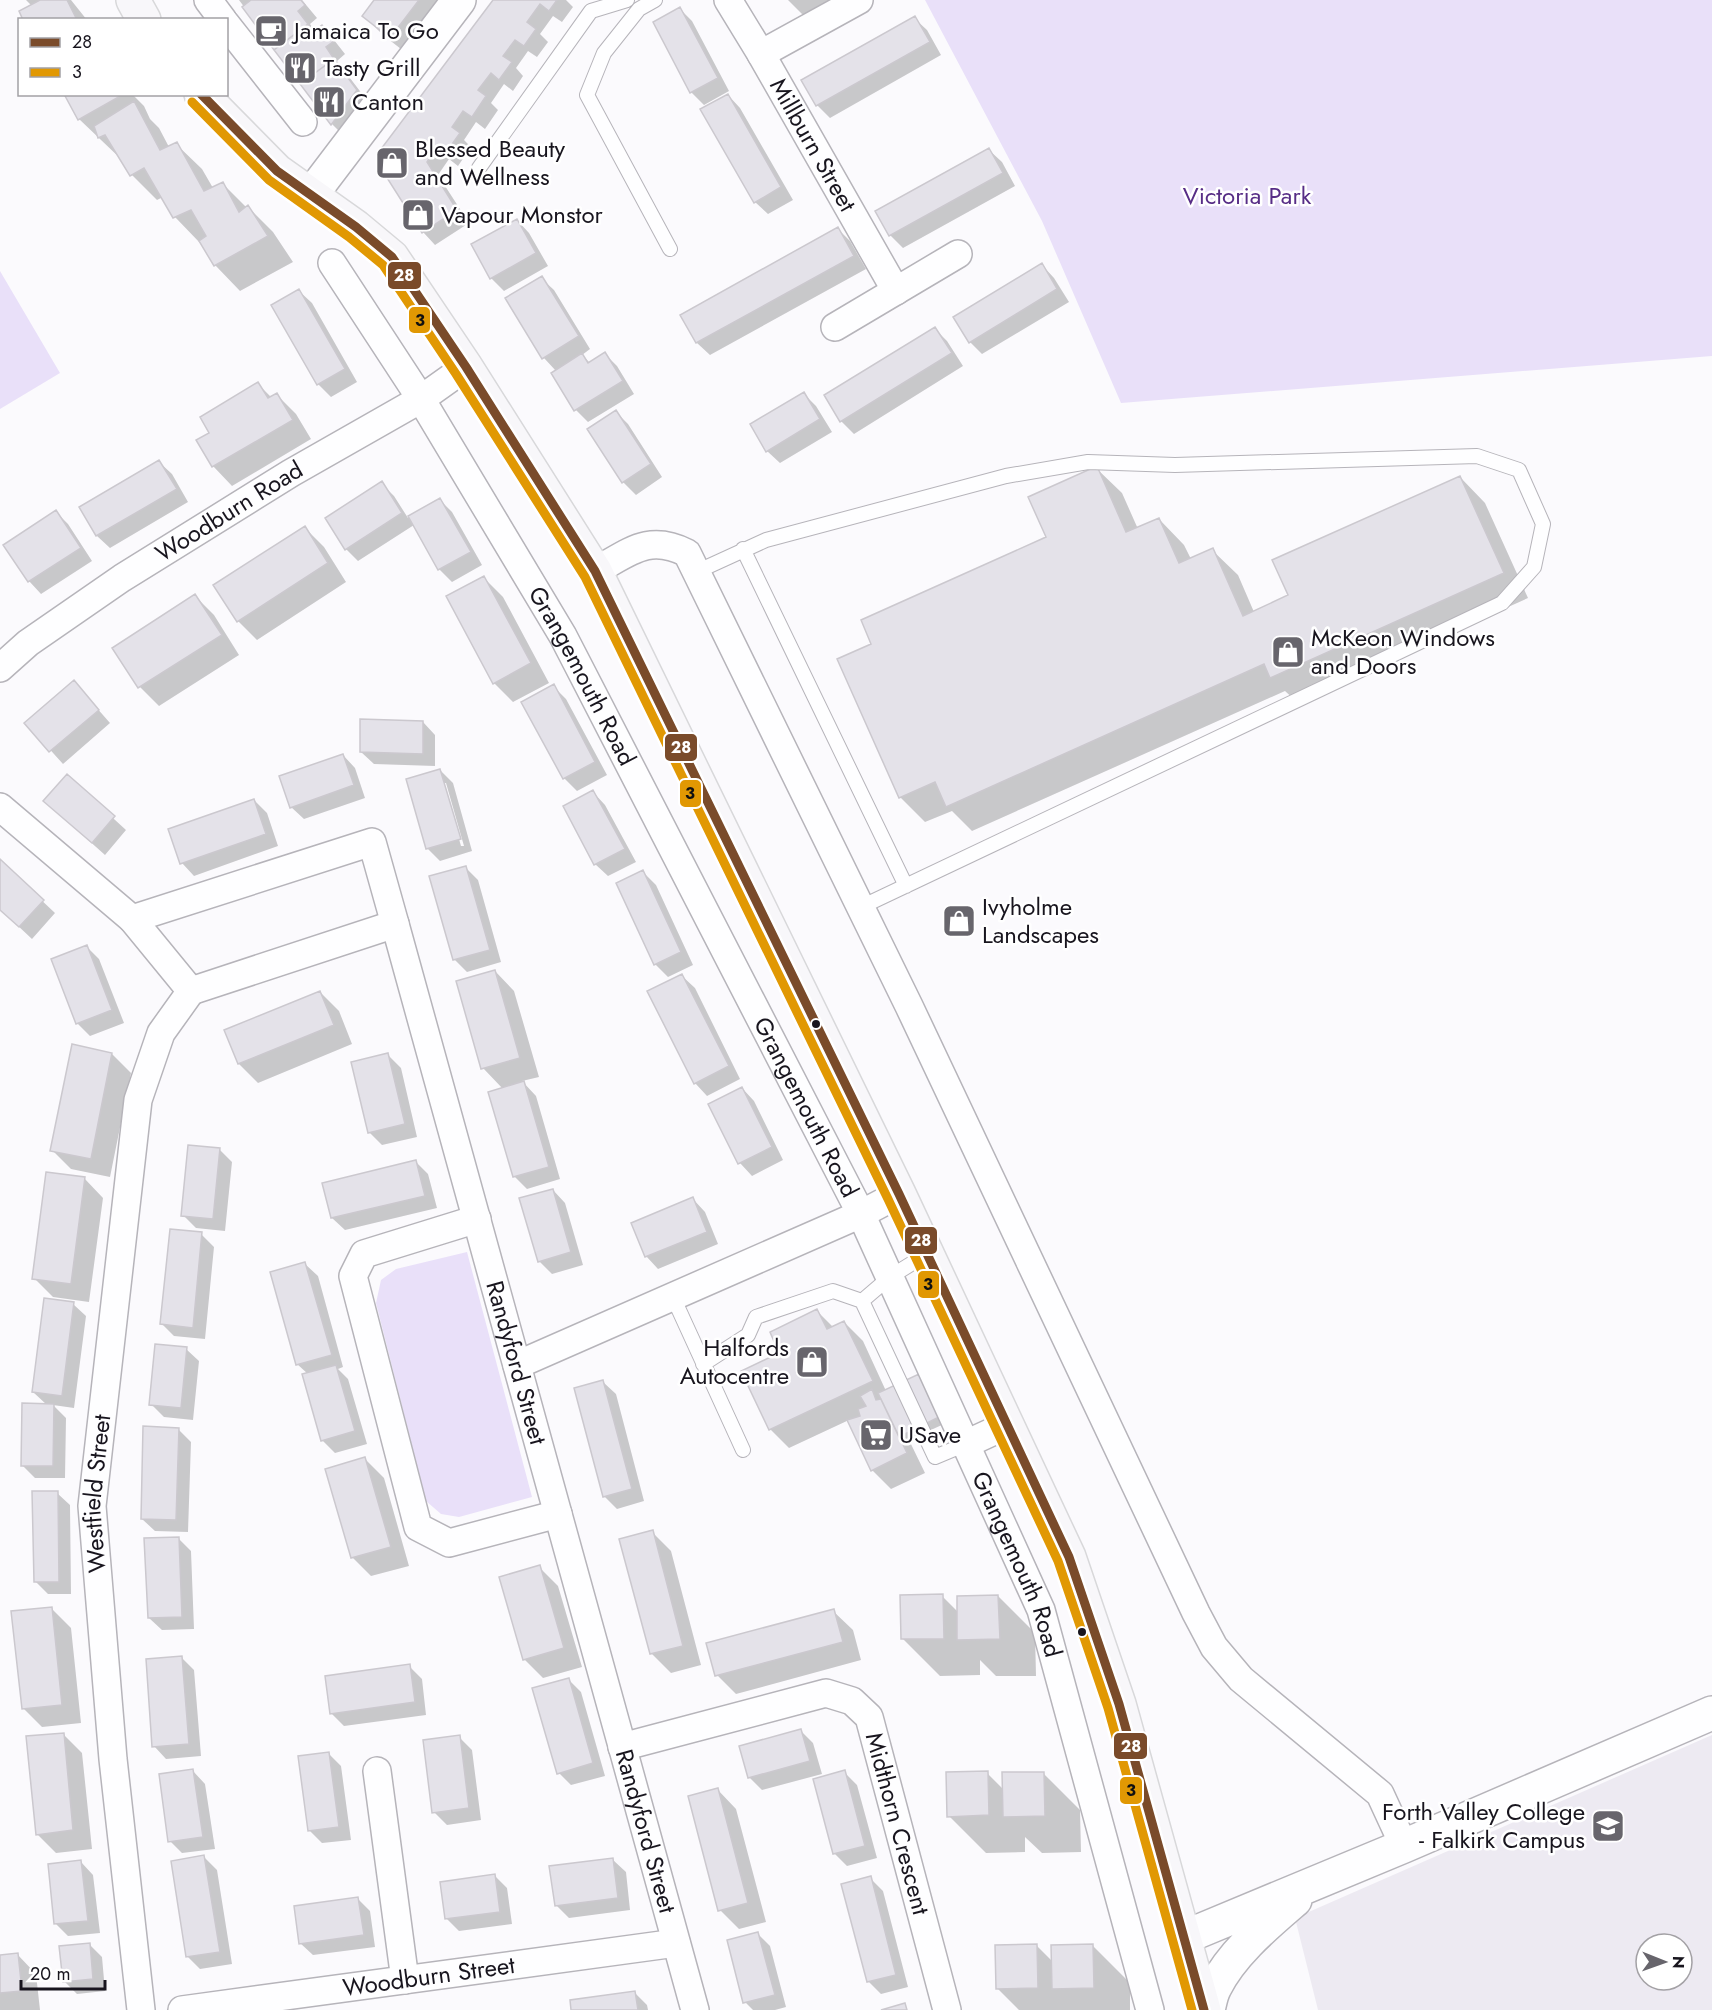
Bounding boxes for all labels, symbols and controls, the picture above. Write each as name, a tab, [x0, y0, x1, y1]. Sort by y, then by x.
cafe icon: Jamaica To Go	[253, 13, 289, 49]
place label: Jamaica To Go	[291, 13, 439, 48]
legend	[18, 18, 228, 96]
text: 28	[72, 29, 92, 55]
restaurant icon: Tasty Grill	[282, 50, 318, 86]
place label: Tasty Grill	[323, 50, 421, 85]
text: 3	[72, 59, 82, 85]
street label: Millburn Street	[761, 72, 865, 218]
restaurant icon: Canton	[311, 84, 347, 120]
place label: Canton	[352, 84, 424, 119]
place label: Blessed Beauty and Wellness	[415, 131, 566, 194]
shop icon: Blessed Beauty and Wellness	[374, 145, 410, 181]
park label: Victoria Park	[1183, 178, 1312, 213]
shop icon: Vapour Monstor	[400, 197, 436, 233]
place label: Vapour Monstor	[441, 197, 603, 232]
line badge: 28	[387, 261, 422, 290]
text: 28	[394, 264, 414, 287]
line badge: 3	[408, 306, 431, 334]
text: 3	[415, 309, 425, 332]
street label: Woodburn Road	[148, 452, 309, 570]
street label: Grangemouth Road	[520, 579, 645, 771]
place label: McKeon Windows and Doors	[1311, 620, 1495, 683]
shop icon: McKeon Windows and Doors	[1270, 634, 1306, 670]
line badge: 28	[664, 733, 698, 762]
text: 28	[671, 736, 691, 759]
line badge: 3	[679, 779, 702, 808]
text: 3	[685, 782, 695, 805]
place label: Ivyholme Landscapes	[982, 889, 1099, 952]
shop icon: Ivyholme Landscapes	[941, 903, 977, 939]
street label: Grangemouth Road	[745, 1011, 868, 1203]
unlabelled marker	[810, 1018, 822, 1030]
line badge: 28	[904, 1226, 938, 1255]
text: 28	[911, 1229, 931, 1252]
line badge: 3	[917, 1270, 940, 1299]
text: 3	[923, 1273, 933, 1296]
street label: Randyford Street	[477, 1277, 556, 1449]
place label: Halfords Autocentre	[680, 1330, 789, 1393]
shop icon: Halfords Autocentre	[794, 1344, 830, 1380]
street label: Westfield Street	[74, 1412, 119, 1574]
supermarket icon: USave	[858, 1417, 894, 1453]
place label: USave	[899, 1417, 961, 1452]
street label: Grangemouth Road	[963, 1465, 1071, 1661]
unlabelled marker	[1076, 1626, 1088, 1638]
street label: Midthorn Crescent	[857, 1728, 939, 1919]
line badge: 28	[1113, 1732, 1148, 1760]
text: 28	[1121, 1735, 1141, 1758]
street label: Randyford Street	[607, 1745, 685, 1917]
line badge: 3	[1119, 1776, 1143, 1805]
text: 3	[1126, 1779, 1136, 1802]
place label: Forth Valley College - Falkirk Campus	[1382, 1794, 1585, 1857]
school or university icon: Forth Valley College - Falkirk Campus	[1590, 1808, 1626, 1844]
north arrow	[1634, 1932, 1694, 1992]
street label: Woodburn Street	[340, 1947, 517, 2005]
scale bar	[21, 1953, 105, 1991]
text: N	[1667, 1956, 1690, 1969]
text: 20 m	[30, 1961, 70, 1987]

